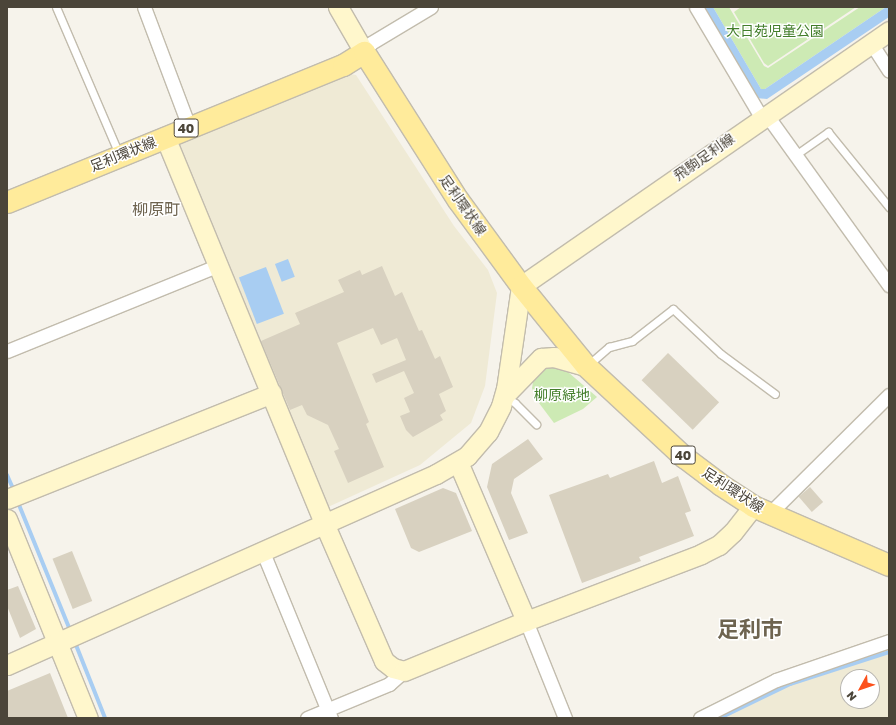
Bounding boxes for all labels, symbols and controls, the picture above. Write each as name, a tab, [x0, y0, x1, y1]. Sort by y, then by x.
park label: 大日苑児童公園	[726, 23, 824, 39]
road number: 40	[173, 117, 199, 139]
street label: 飛駒足利線	[671, 130, 737, 184]
street label: 足利環状線	[87, 133, 159, 175]
street label: 足利環状線	[436, 172, 490, 238]
district label: 柳原町	[132, 199, 180, 219]
park label: 柳原緑地	[534, 387, 590, 403]
road number: 40	[670, 444, 696, 466]
street label: 足利環状線	[699, 464, 767, 516]
district label: 足利市	[717, 616, 783, 642]
north arrow	[840, 669, 880, 709]
text: N	[844, 689, 859, 704]

